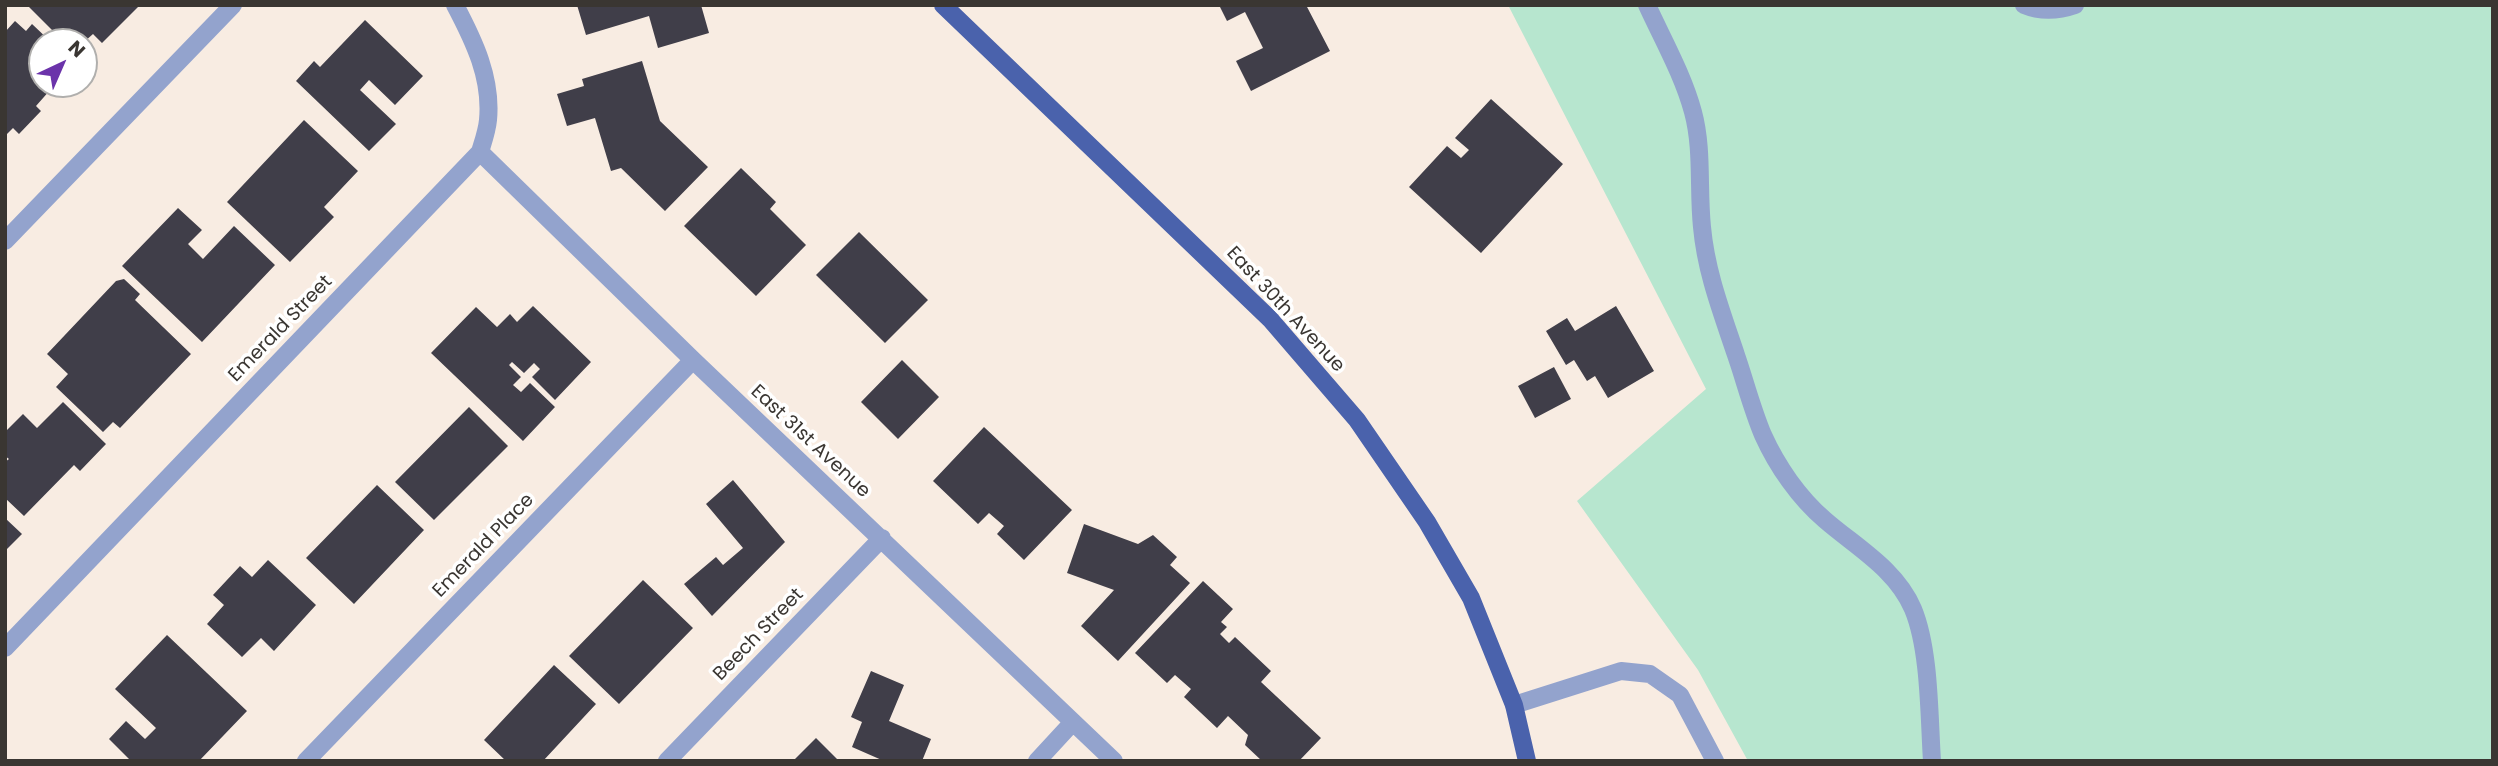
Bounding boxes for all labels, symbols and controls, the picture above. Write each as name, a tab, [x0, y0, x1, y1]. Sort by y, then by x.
north arrow	[28, 28, 98, 98]
text: N	[62, 34, 91, 64]
street label: East 30th Avenue	[1221, 243, 1349, 377]
street label: Emerald Street	[224, 271, 338, 387]
street label: East 31st Avenue	[746, 381, 874, 503]
street label: Emerald Place	[429, 489, 539, 603]
street label: Beech Street	[709, 584, 809, 686]

